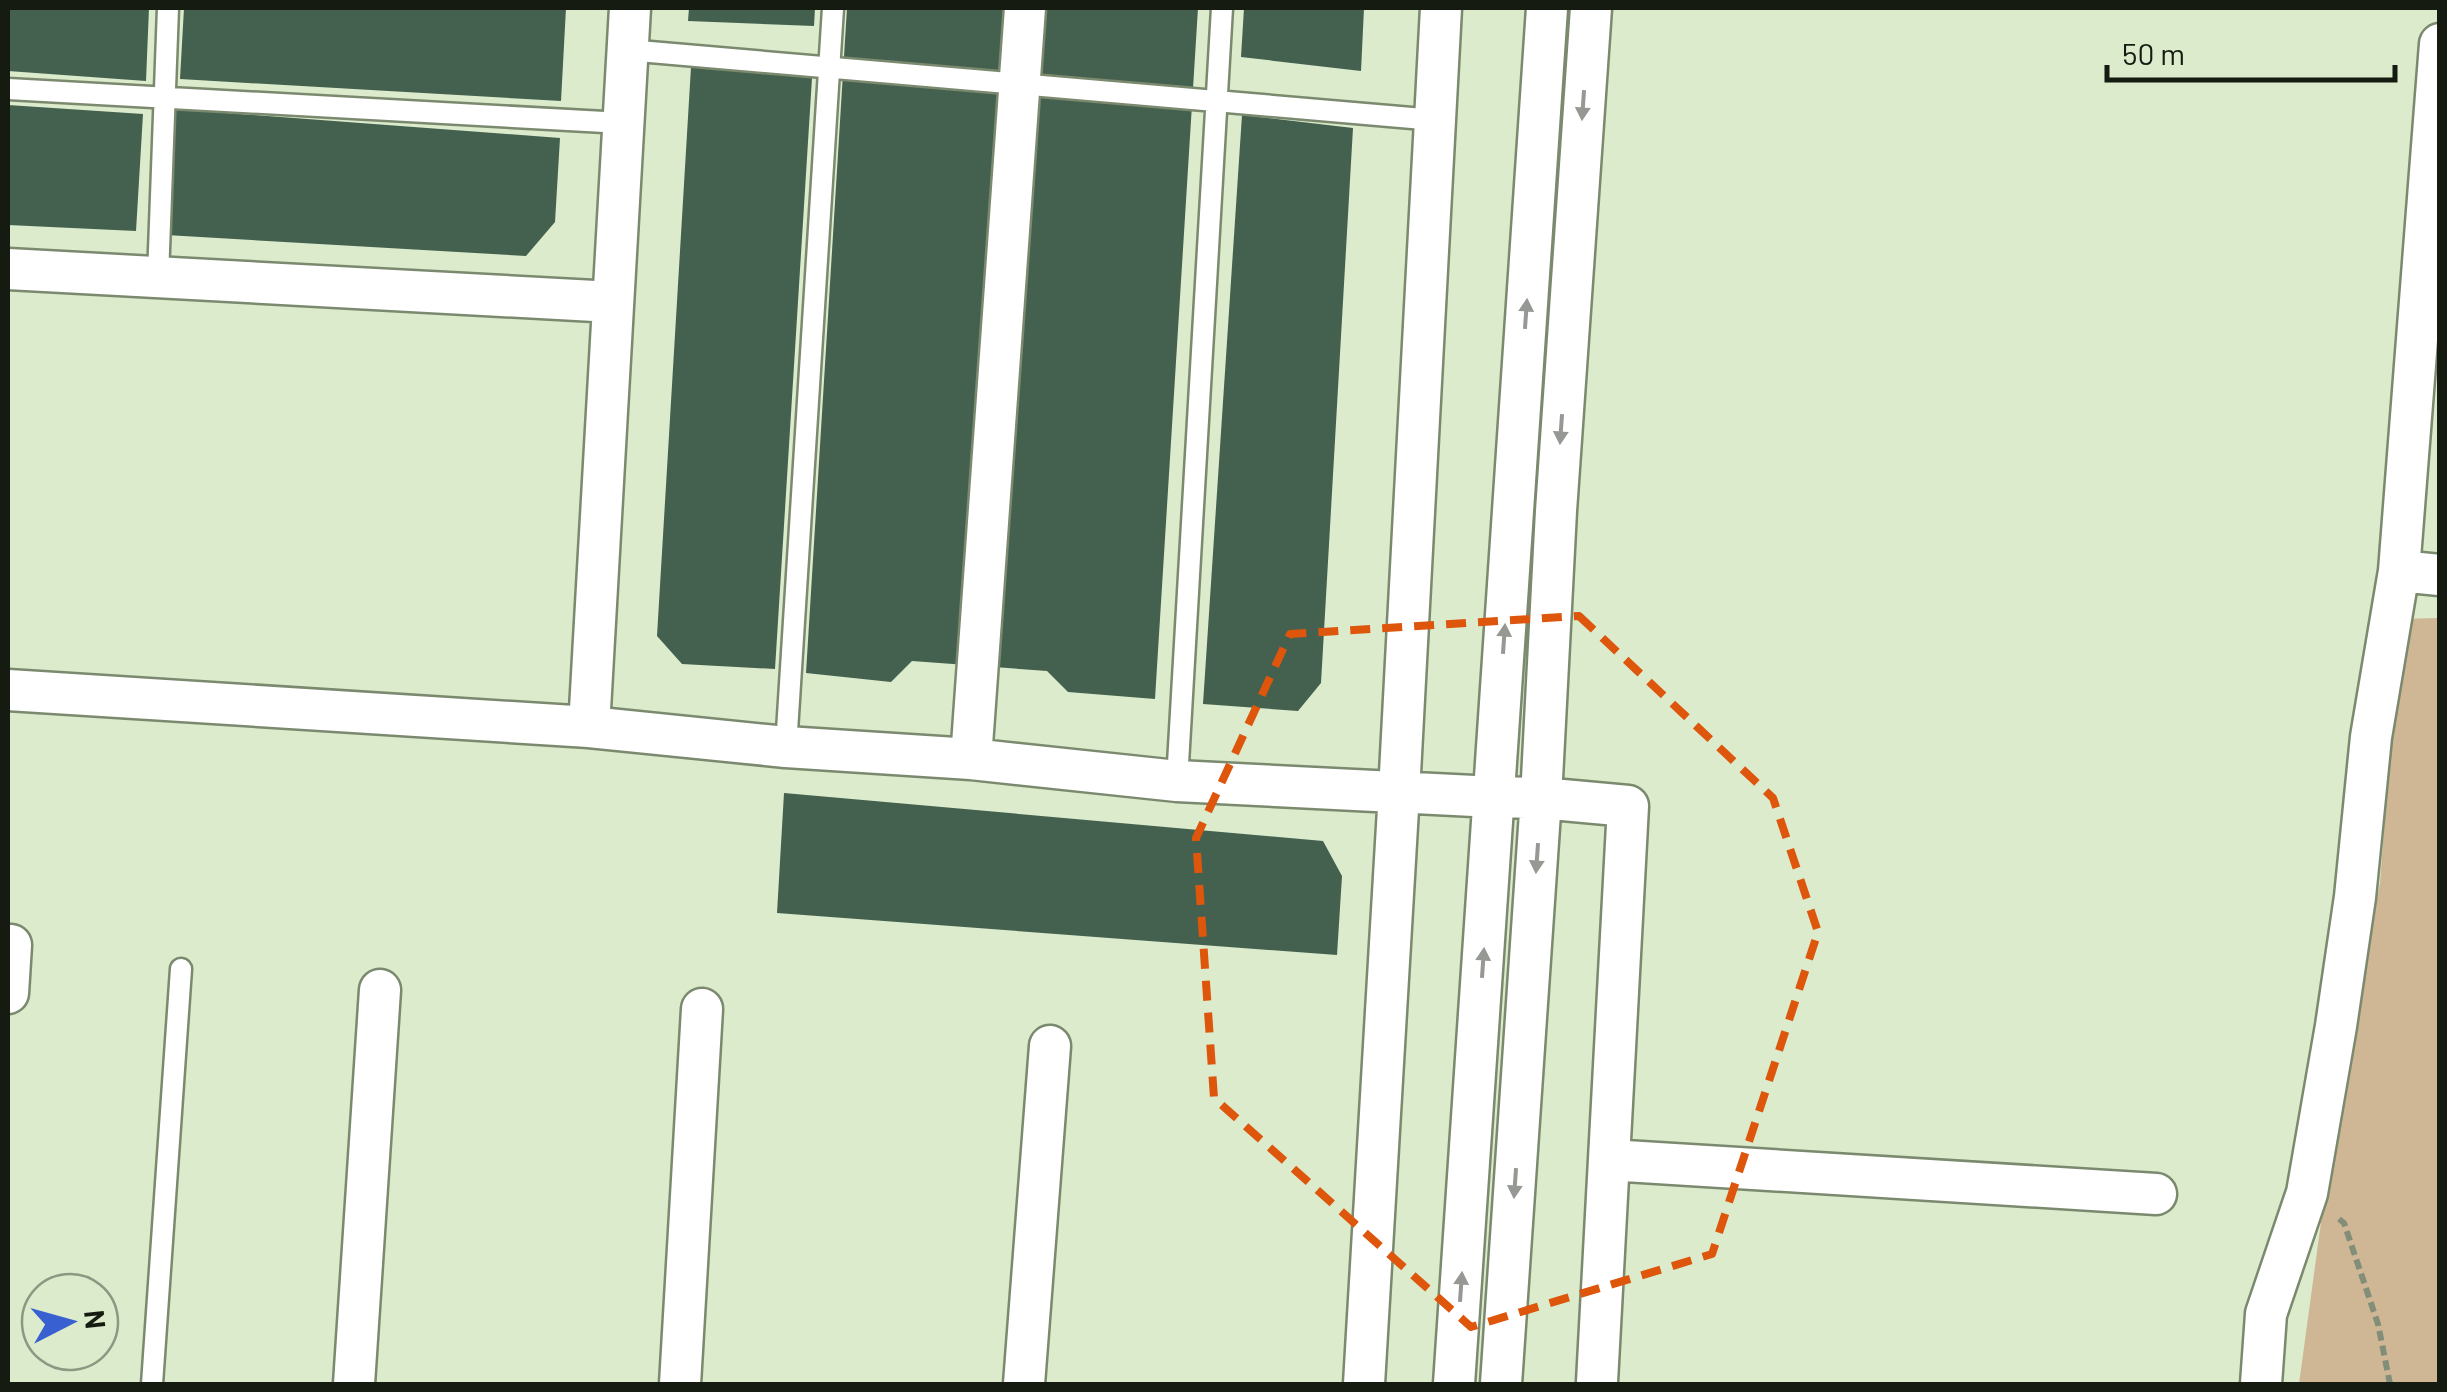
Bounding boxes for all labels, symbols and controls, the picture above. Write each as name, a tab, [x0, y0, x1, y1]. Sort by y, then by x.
scale bar	[2107, 20, 2394, 82]
text: 50 m	[2122, 35, 2185, 71]
one-way arrow	[1575, 89, 1591, 121]
one-way arrow	[1518, 298, 1534, 330]
one-way arrow	[1553, 414, 1569, 445]
one-way arrow	[1497, 622, 1513, 654]
one-way arrow	[1529, 843, 1545, 875]
one-way arrow	[1475, 946, 1491, 978]
one-way arrow	[1507, 1167, 1523, 1199]
one-way arrow	[1453, 1271, 1469, 1303]
north arrow	[20, 1272, 120, 1372]
text: N	[78, 1308, 114, 1330]

